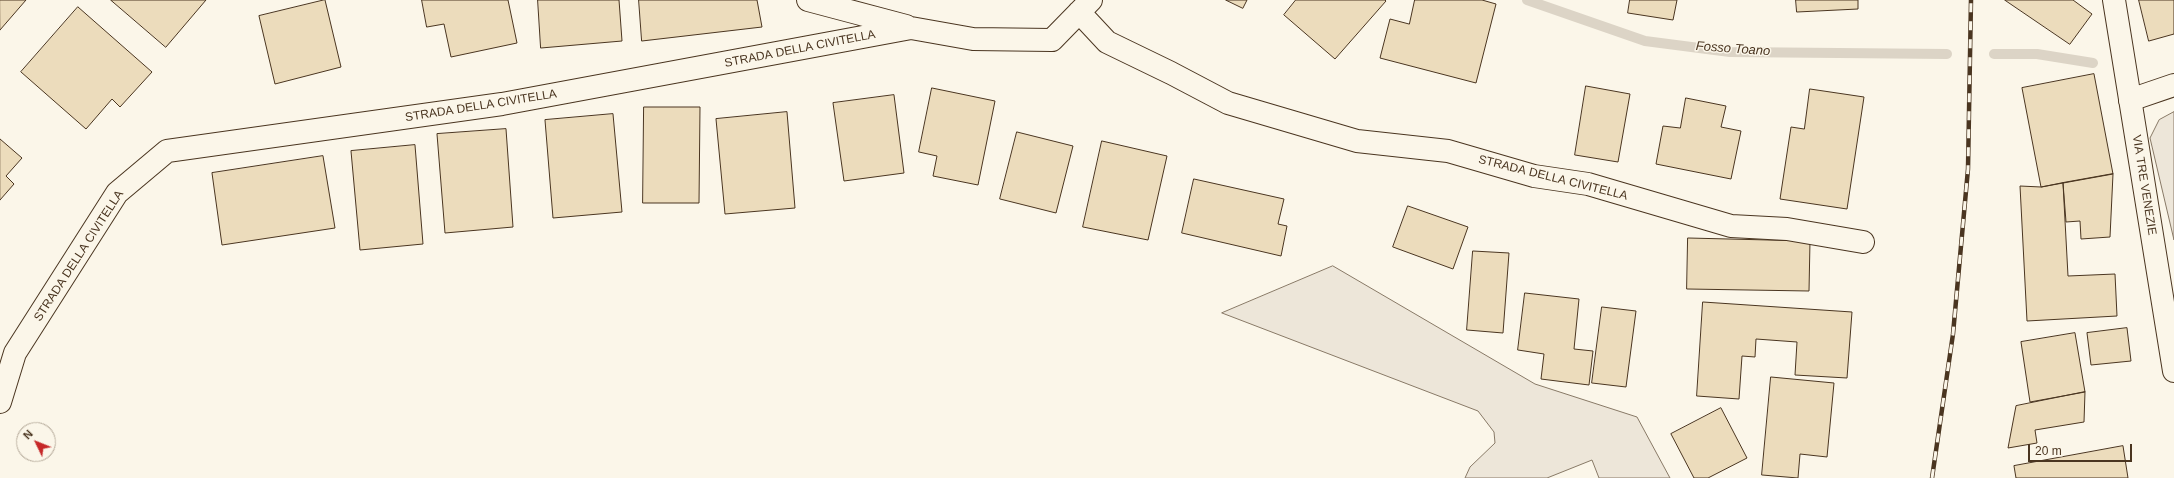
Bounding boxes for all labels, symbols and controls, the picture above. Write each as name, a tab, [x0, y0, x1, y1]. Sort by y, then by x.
street label: STRADA DELLA CIVITELLA	[723, 27, 877, 71]
water label: Fosso Toano	[1695, 39, 1771, 59]
street label: STRADA DELLA CIVITELLA	[404, 87, 558, 125]
street label: VIA TRE VENEZIE	[2129, 134, 2159, 236]
street label: STRADA DELLA CIVITELLA	[1477, 152, 1629, 204]
street label: STRADA DELLA CIVITELLA	[31, 188, 127, 324]
north arrow	[16, 422, 56, 462]
text: N	[21, 428, 35, 442]
scale bar	[2030, 436, 2134, 462]
text: 20 m	[2035, 444, 2062, 458]

